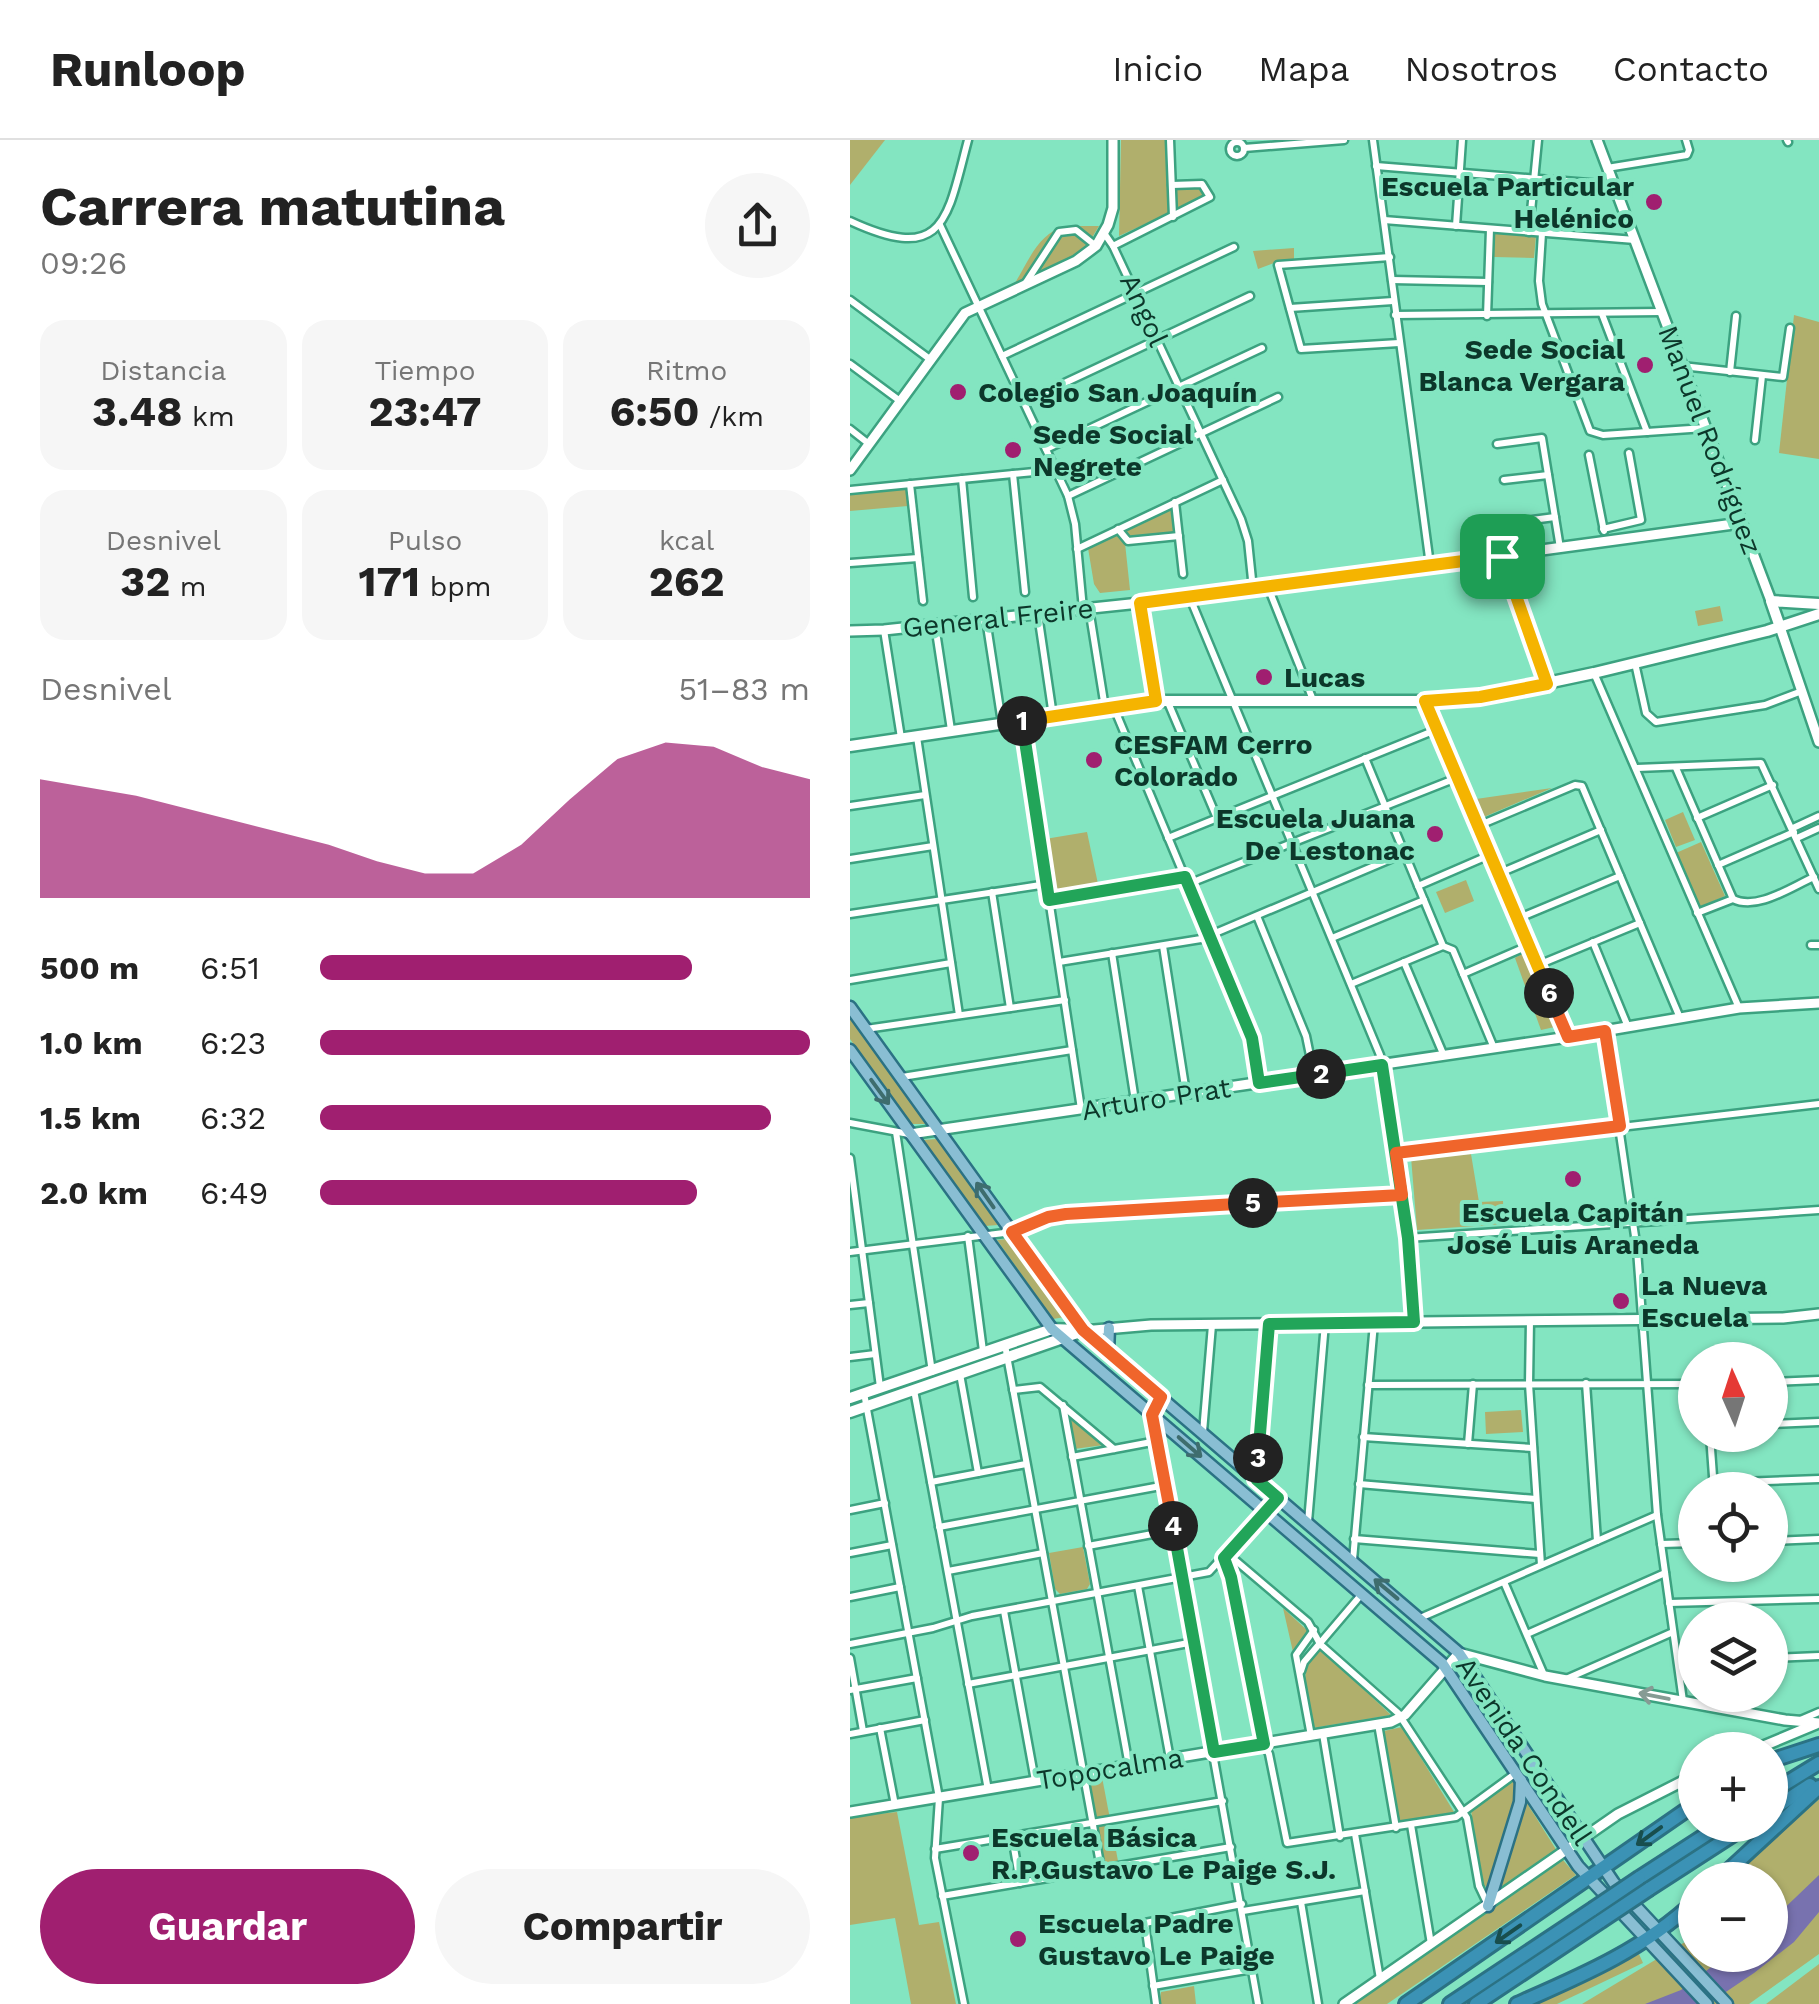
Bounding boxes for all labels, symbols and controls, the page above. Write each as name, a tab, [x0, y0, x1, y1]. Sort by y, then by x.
text: Runloop	[50, 41, 246, 98]
text: Inicio	[1112, 48, 1203, 90]
text: Mapa	[1258, 48, 1349, 90]
text: Nosotros	[1404, 48, 1558, 90]
text: Contacto	[1613, 48, 1769, 90]
place label: Escuela Particular Helénico	[1381, 170, 1634, 235]
button: share	[705, 173, 810, 278]
text: Carrera matutina	[40, 174, 505, 238]
marker: Escuela Particular Helénico	[1643, 191, 1665, 213]
text: 09:26	[40, 244, 127, 282]
street label: Angol	[1113, 269, 1175, 352]
street label: Manuel Rodríguez	[1651, 321, 1769, 559]
place label: Sede Social Blanca Vergara	[1418, 333, 1626, 398]
text: Distancia	[100, 354, 226, 387]
text: Tiempo	[374, 354, 476, 387]
text: Ritmo	[646, 354, 727, 387]
marker: Sede Social Blanca Vergara	[1634, 354, 1656, 376]
place label: Colegio San Joaquín	[978, 376, 1257, 409]
marker: Colegio San Joaquín	[947, 381, 969, 403]
text: 3.48	[92, 387, 182, 436]
text: 23:47	[368, 387, 482, 436]
text: 6:50	[609, 387, 700, 436]
text: km	[182, 400, 235, 433]
text: /km	[700, 400, 764, 433]
place label: Sede Social Negrete	[1033, 418, 1194, 483]
marker: Sede Social Negrete	[1002, 439, 1024, 461]
pin	[1460, 514, 1545, 599]
text: Desnivel	[106, 524, 221, 557]
text: Pulso	[388, 524, 462, 557]
text: kcal	[659, 524, 714, 557]
icon: arrive	[1475, 529, 1530, 584]
text: 32	[120, 557, 170, 606]
text: 171	[358, 557, 420, 606]
text: 262	[649, 557, 725, 606]
text: m	[170, 570, 206, 603]
text: bpm	[420, 570, 492, 603]
street label: General Freire	[901, 592, 1095, 644]
place label: Lucas	[1284, 661, 1365, 694]
marker: Lucas	[1253, 666, 1275, 688]
text: Desnivel	[40, 670, 172, 708]
text: 51–83 m	[679, 670, 810, 708]
pin: 1	[997, 696, 1047, 746]
text: 1	[1016, 704, 1028, 737]
place label: CESFAM Cerro Colorado	[1114, 728, 1313, 793]
marker: CESFAM Cerro Colorado	[1083, 749, 1105, 771]
place label: Escuela Juana De Lestonac	[1216, 802, 1416, 867]
marker: Escuela Juana De Lestonac	[1424, 823, 1446, 845]
text: 500 m	[40, 949, 139, 987]
text: 6:51	[200, 949, 260, 987]
pin: 6	[1524, 968, 1574, 1018]
text: 6	[1540, 976, 1558, 1009]
text: 1.0 km	[40, 1024, 143, 1062]
text: 6:23	[200, 1024, 266, 1062]
pin: 2	[1296, 1049, 1346, 1099]
text: 2	[1313, 1057, 1329, 1090]
street label: Arturo Prat	[1079, 1071, 1233, 1127]
one-way arrow	[869, 1078, 890, 1105]
text: 1.5 km	[40, 1099, 141, 1137]
text: 6:32	[200, 1099, 266, 1137]
marker: Escuela Capitán José Luis Araneda	[1562, 1168, 1584, 1190]
text: 2.0 km	[40, 1174, 148, 1212]
text: 6:49	[200, 1174, 268, 1212]
pin: 5	[1228, 1178, 1278, 1228]
one-way arrow	[975, 1181, 996, 1209]
text: 5	[1245, 1186, 1261, 1219]
place label: Escuela Capitán José Luis Araneda	[1447, 1196, 1700, 1261]
place label: La Nueva Escuela	[1641, 1269, 1768, 1334]
marker: La Nueva Escuela	[1610, 1290, 1632, 1312]
north arrow	[1678, 1342, 1788, 1452]
map controls	[1678, 1342, 1788, 1972]
pin: 3	[1233, 1433, 1283, 1483]
one-way arrow	[1177, 1436, 1202, 1459]
text: 3	[1250, 1441, 1266, 1474]
button: locate	[1678, 1472, 1788, 1582]
pin: 4	[1148, 1501, 1198, 1551]
text: 4	[1164, 1509, 1182, 1542]
one-way arrow	[1373, 1578, 1399, 1600]
button: layers	[1678, 1602, 1788, 1712]
street label: Avenida Condell	[1449, 1651, 1599, 1852]
one-way arrow	[1638, 1686, 1671, 1705]
button: +	[1678, 1732, 1788, 1842]
street label: Topocalma	[1035, 1741, 1186, 1797]
place label: Escuela Básica R.P.Gustavo Le Paige S.J.	[991, 1821, 1336, 1886]
one-way arrow	[1636, 1825, 1663, 1846]
marker: Escuela Básica R.P.Gustavo Le Paige S.J.	[960, 1842, 982, 1864]
button: −	[1678, 1862, 1788, 1972]
button: Guardar	[40, 1869, 415, 1984]
button: Compartir	[435, 1869, 810, 1984]
place label: Escuela Padre Gustavo Le Paige	[1038, 1907, 1275, 1972]
one-way arrow	[1495, 1923, 1522, 1944]
marker: Escuela Padre Gustavo Le Paige	[1007, 1928, 1029, 1950]

